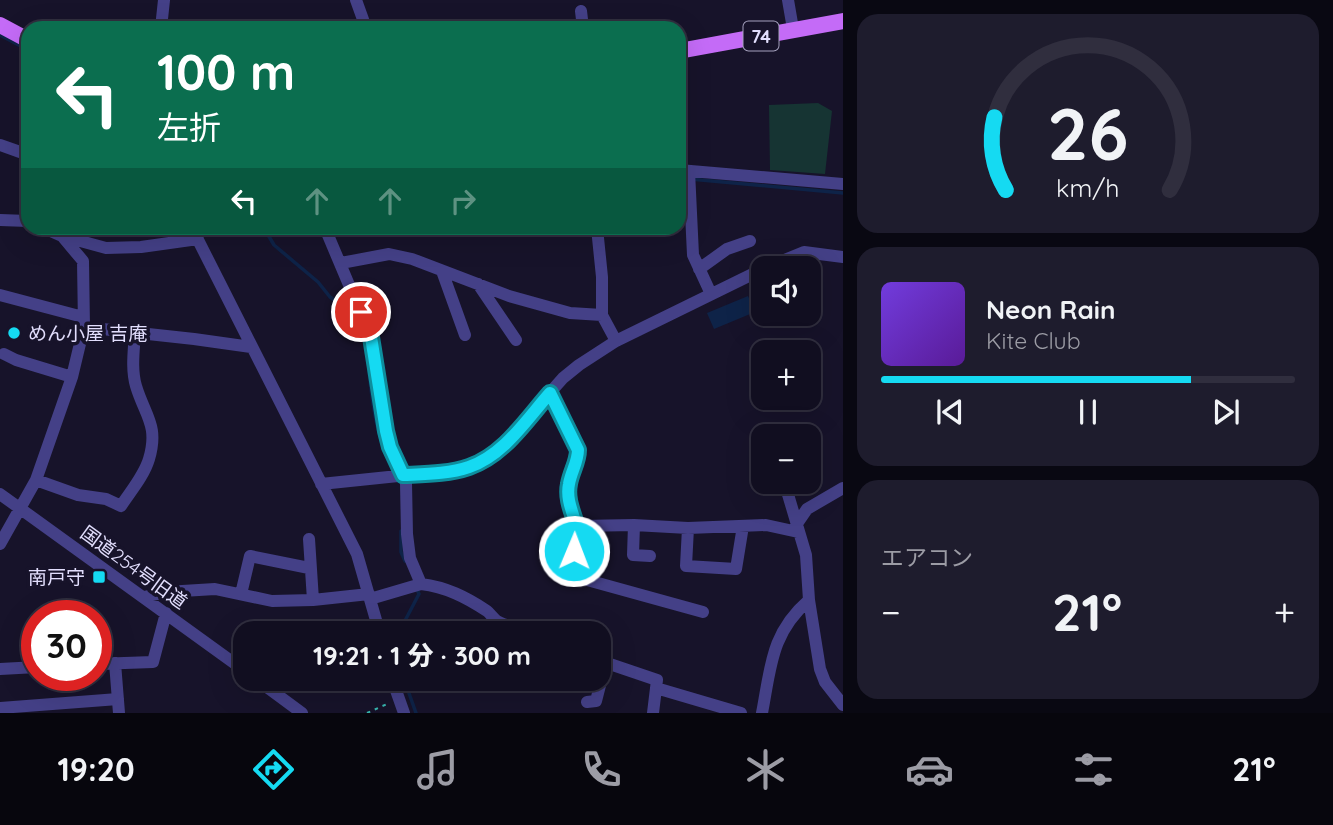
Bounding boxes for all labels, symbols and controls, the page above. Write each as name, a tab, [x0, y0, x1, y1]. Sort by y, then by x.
road number: 74	[744, 22, 778, 51]
text: 100 m	[157, 41, 295, 102]
icon: left	[42, 49, 133, 140]
text: 26	[1047, 87, 1129, 178]
text: 左折	[157, 107, 221, 147]
text: km/h	[1056, 171, 1120, 202]
icon: left	[225, 182, 263, 220]
icon: ahead	[298, 182, 336, 220]
icon: ahead	[371, 182, 409, 220]
icon: right	[444, 182, 482, 220]
map controls	[751, 256, 821, 494]
button: sound	[751, 256, 821, 326]
pin	[331, 282, 391, 342]
icon: arrive	[342, 293, 380, 331]
text: Neon Rain	[986, 293, 1115, 326]
place label: めん小屋 吉庵	[28, 321, 147, 345]
marker: めん小屋 吉庵	[6, 325, 22, 341]
text: Kite Club	[986, 326, 1081, 355]
button: +	[751, 340, 821, 410]
icon: previous	[931, 393, 969, 431]
icon: pause	[1069, 393, 1107, 431]
icon: next	[1207, 393, 1245, 431]
button: −	[751, 424, 821, 494]
position arrow	[537, 514, 611, 588]
street label: 国道254号旧道	[76, 520, 192, 614]
text: エアコン	[881, 543, 973, 572]
place label: 南戸守	[28, 565, 85, 589]
marker: 南戸守	[91, 569, 107, 585]
text: 21°	[1052, 579, 1122, 644]
text: −	[881, 588, 901, 636]
text: +	[1274, 588, 1295, 636]
speed limit sign: 30	[21, 600, 112, 691]
text: 19:21 · 1 分 · 300 m	[313, 639, 531, 672]
icon: directions	[249, 745, 298, 794]
icon: music	[413, 745, 462, 794]
icon: phone	[577, 745, 626, 794]
icon: climate	[741, 745, 790, 794]
icon: car	[905, 745, 954, 794]
icon: filters	[1069, 745, 1118, 794]
text: 19:20	[57, 749, 135, 789]
text: 21°	[1232, 749, 1276, 789]

